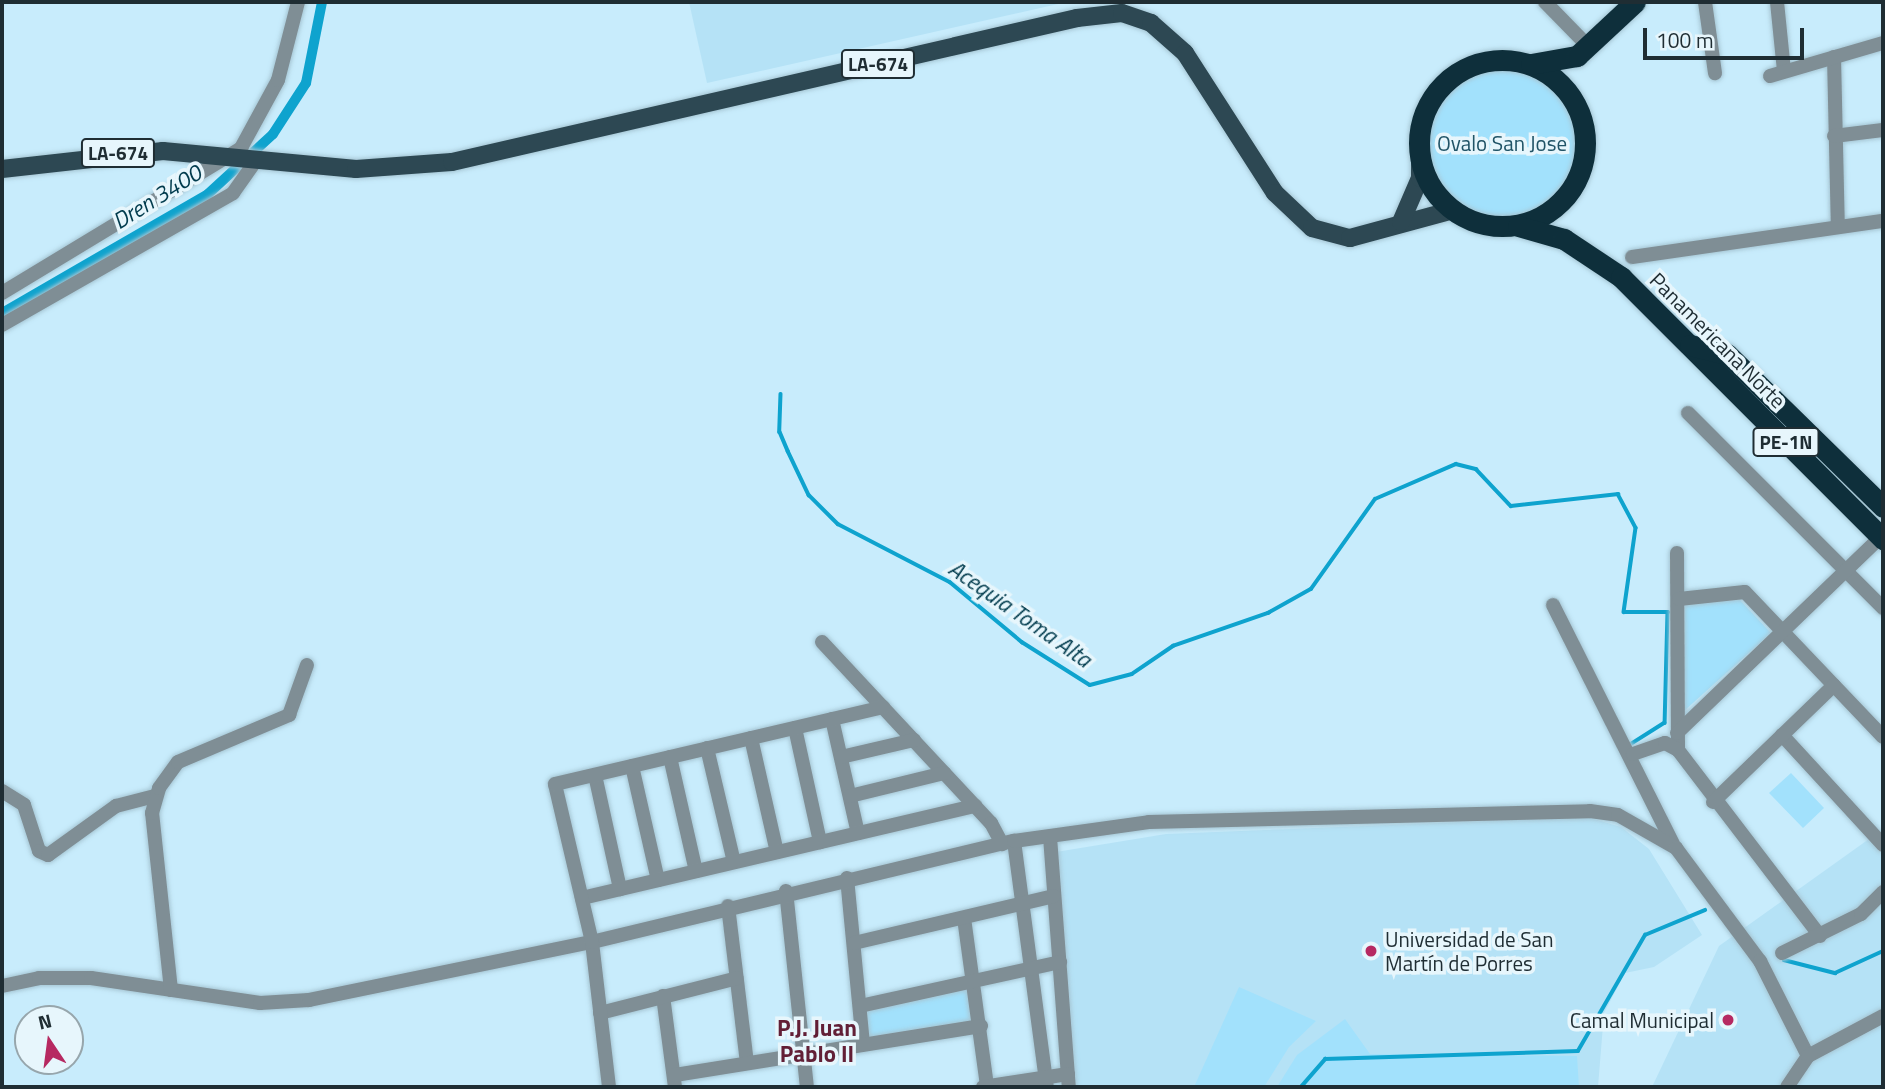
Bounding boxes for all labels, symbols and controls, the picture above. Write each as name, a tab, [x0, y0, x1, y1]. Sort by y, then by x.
scale bar	[1647, 14, 1808, 58]
text: 100 m	[1656, 24, 1713, 56]
road number: LA-674	[840, 48, 917, 80]
park label: Ovalo San Jose	[1437, 130, 1567, 156]
road number: LA-674	[80, 138, 156, 168]
water label: Dren 3400	[107, 159, 207, 235]
street label: Panamericana Norte	[1645, 267, 1791, 413]
road number: PE-1N	[1751, 426, 1821, 458]
water label: Acequia Toma Alta	[943, 555, 1097, 673]
place label: Universidad de San Martín de Porres	[1385, 926, 1553, 976]
marker: Universidad de San Martín de Porres	[1363, 943, 1379, 959]
north arrow	[14, 1005, 84, 1075]
text: N	[35, 1005, 54, 1037]
place label: Camal Municipal	[1570, 1007, 1714, 1033]
marker: Camal Municipal	[1720, 1012, 1736, 1028]
district label: P.J. Juan Pablo II	[777, 1014, 857, 1068]

